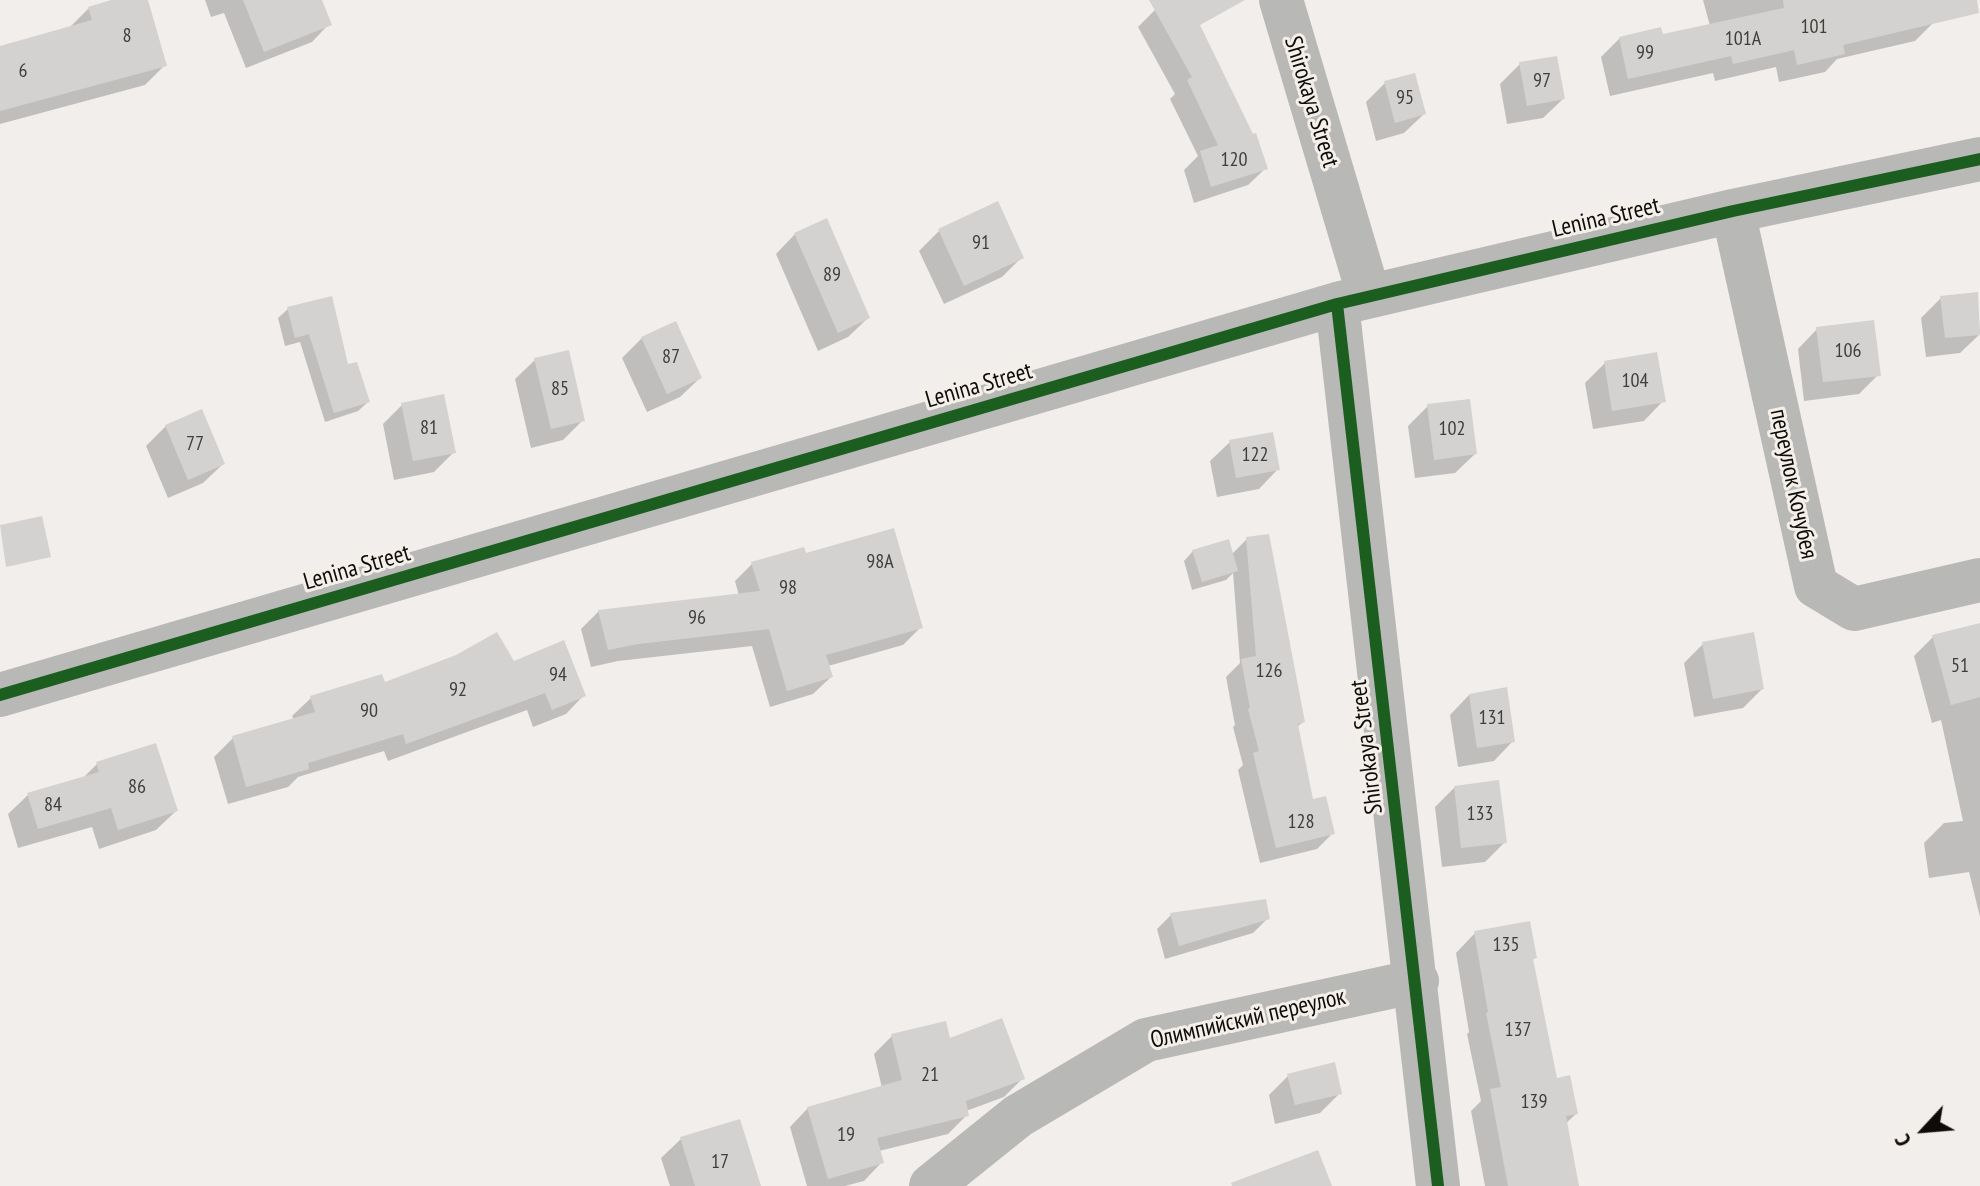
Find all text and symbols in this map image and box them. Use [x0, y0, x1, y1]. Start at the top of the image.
house number: 101 [1801, 15, 1827, 39]
house number: 8 [123, 24, 131, 48]
house number: 101А [1725, 27, 1761, 51]
street label: Shirokaya Street [1277, 33, 1345, 171]
house number: 99 [1636, 41, 1654, 65]
house number: 6 [19, 59, 27, 83]
house number: 97 [1533, 69, 1551, 93]
house number: 95 [1396, 86, 1414, 110]
house number: 120 [1221, 148, 1247, 172]
street label: Lenina Street [1549, 192, 1663, 244]
house number: 91 [972, 231, 990, 255]
house number: 89 [823, 263, 841, 287]
house number: 106 [1835, 339, 1861, 363]
house number: 87 [662, 345, 680, 369]
street label: Lenina Street [922, 357, 1036, 415]
house number: 104 [1622, 369, 1648, 393]
house number: 85 [551, 377, 569, 401]
street label: переулок Кочубея [1763, 406, 1823, 562]
house number: 81 [420, 416, 438, 440]
house number: 102 [1439, 417, 1465, 441]
house number: 77 [186, 432, 204, 456]
house number: 122 [1242, 443, 1268, 467]
street label: Lenina Street [300, 539, 414, 597]
house number: 98А [866, 550, 894, 574]
house number: 98 [779, 576, 797, 600]
house number: 96 [688, 606, 706, 630]
house number: 51 [1951, 654, 1969, 678]
house number: 126 [1256, 659, 1282, 683]
house number: 94 [549, 663, 567, 687]
house number: 92 [449, 678, 467, 702]
street label: Shirokaya Street [1344, 678, 1390, 816]
house number: 90 [360, 699, 378, 723]
house number: 131 [1479, 706, 1505, 730]
house number: 86 [128, 775, 146, 799]
house number: 84 [44, 793, 62, 817]
house number: 133 [1467, 802, 1493, 826]
house number: 128 [1288, 810, 1314, 834]
house number: 135 [1493, 933, 1519, 957]
street label: Олимпийский переулок [1148, 983, 1348, 1055]
house number: 137 [1505, 1018, 1531, 1042]
house number: 21 [921, 1063, 939, 1087]
house number: 139 [1521, 1090, 1547, 1114]
north arrow [1884, 1090, 1964, 1170]
house number: 19 [837, 1123, 855, 1147]
text: С [1888, 1130, 1917, 1151]
house number: 17 [711, 1150, 729, 1174]

